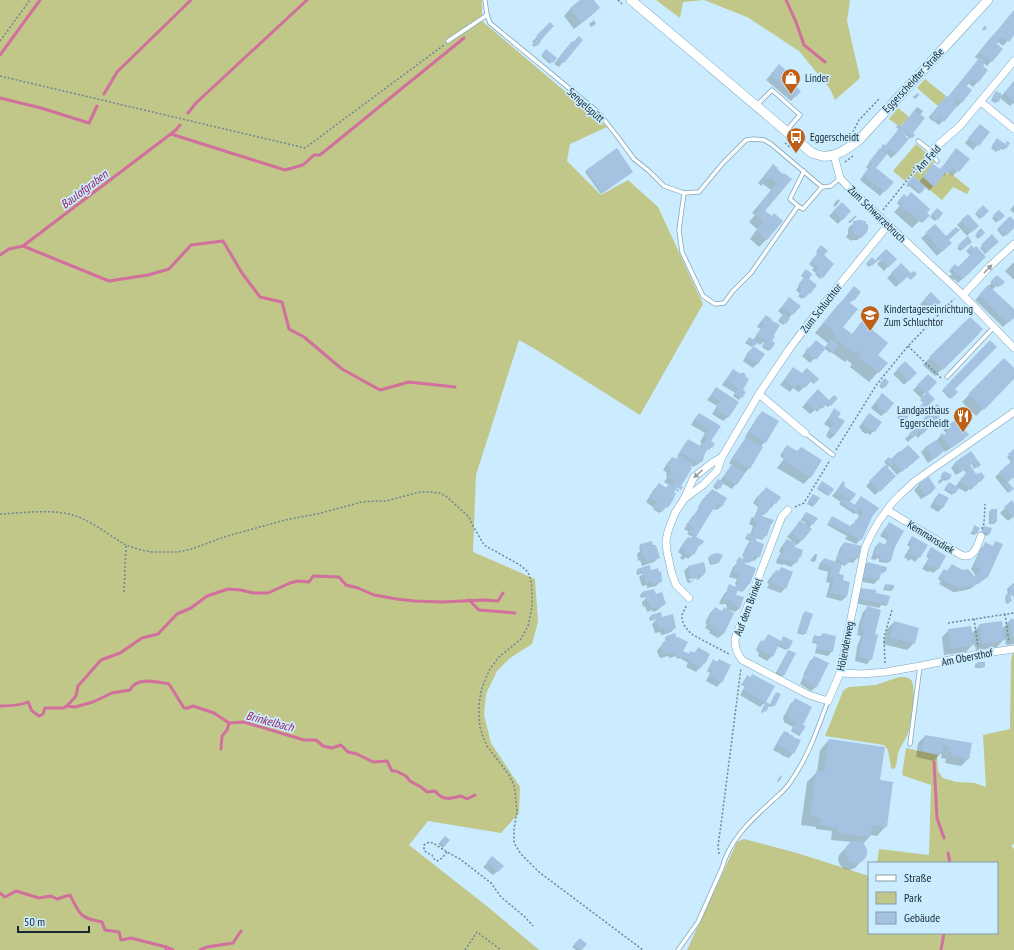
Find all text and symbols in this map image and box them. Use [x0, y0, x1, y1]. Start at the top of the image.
street label: Eggerscheidter Straße [879, 44, 947, 115]
shop icon: Linder [780, 67, 802, 95]
place label: Linder [805, 71, 829, 85]
street label: Sengelspütt [564, 85, 608, 125]
bus stop icon: Eggerscheidt [785, 126, 807, 154]
place label: Eggerscheidt [810, 130, 859, 144]
street label: Am Feld [912, 142, 944, 174]
water label: Baulofgraben [57, 166, 111, 212]
street label: Zum Schwarzebruch [845, 183, 909, 246]
one-way arrow [983, 264, 992, 274]
street label: Zum Schluchtor [797, 280, 845, 336]
place label: Kindertageseinrichtung Zum Schluchtor [884, 302, 973, 329]
school or university icon: Kindertageseinrichtung Zum Schluchtor [859, 304, 881, 332]
place label: Landgasthaus Eggerscheidt [897, 403, 949, 430]
restaurant icon: Landgasthaus Eggerscheidt [952, 405, 974, 433]
one-way arrow [693, 470, 703, 479]
street label: Kemmansdiek [905, 517, 958, 557]
street label: Auf dem Brinkel [731, 576, 766, 638]
street label: Hölenderweg [833, 620, 857, 672]
street label: Am Obersthof [940, 645, 995, 669]
water label: Brinkelbach [245, 707, 296, 735]
legend [868, 862, 998, 934]
text: Straße [904, 870, 931, 885]
text: Park [904, 890, 922, 905]
scale bar [18, 908, 89, 934]
text: Gebäude [904, 910, 940, 925]
text: 50 m [24, 914, 45, 929]

